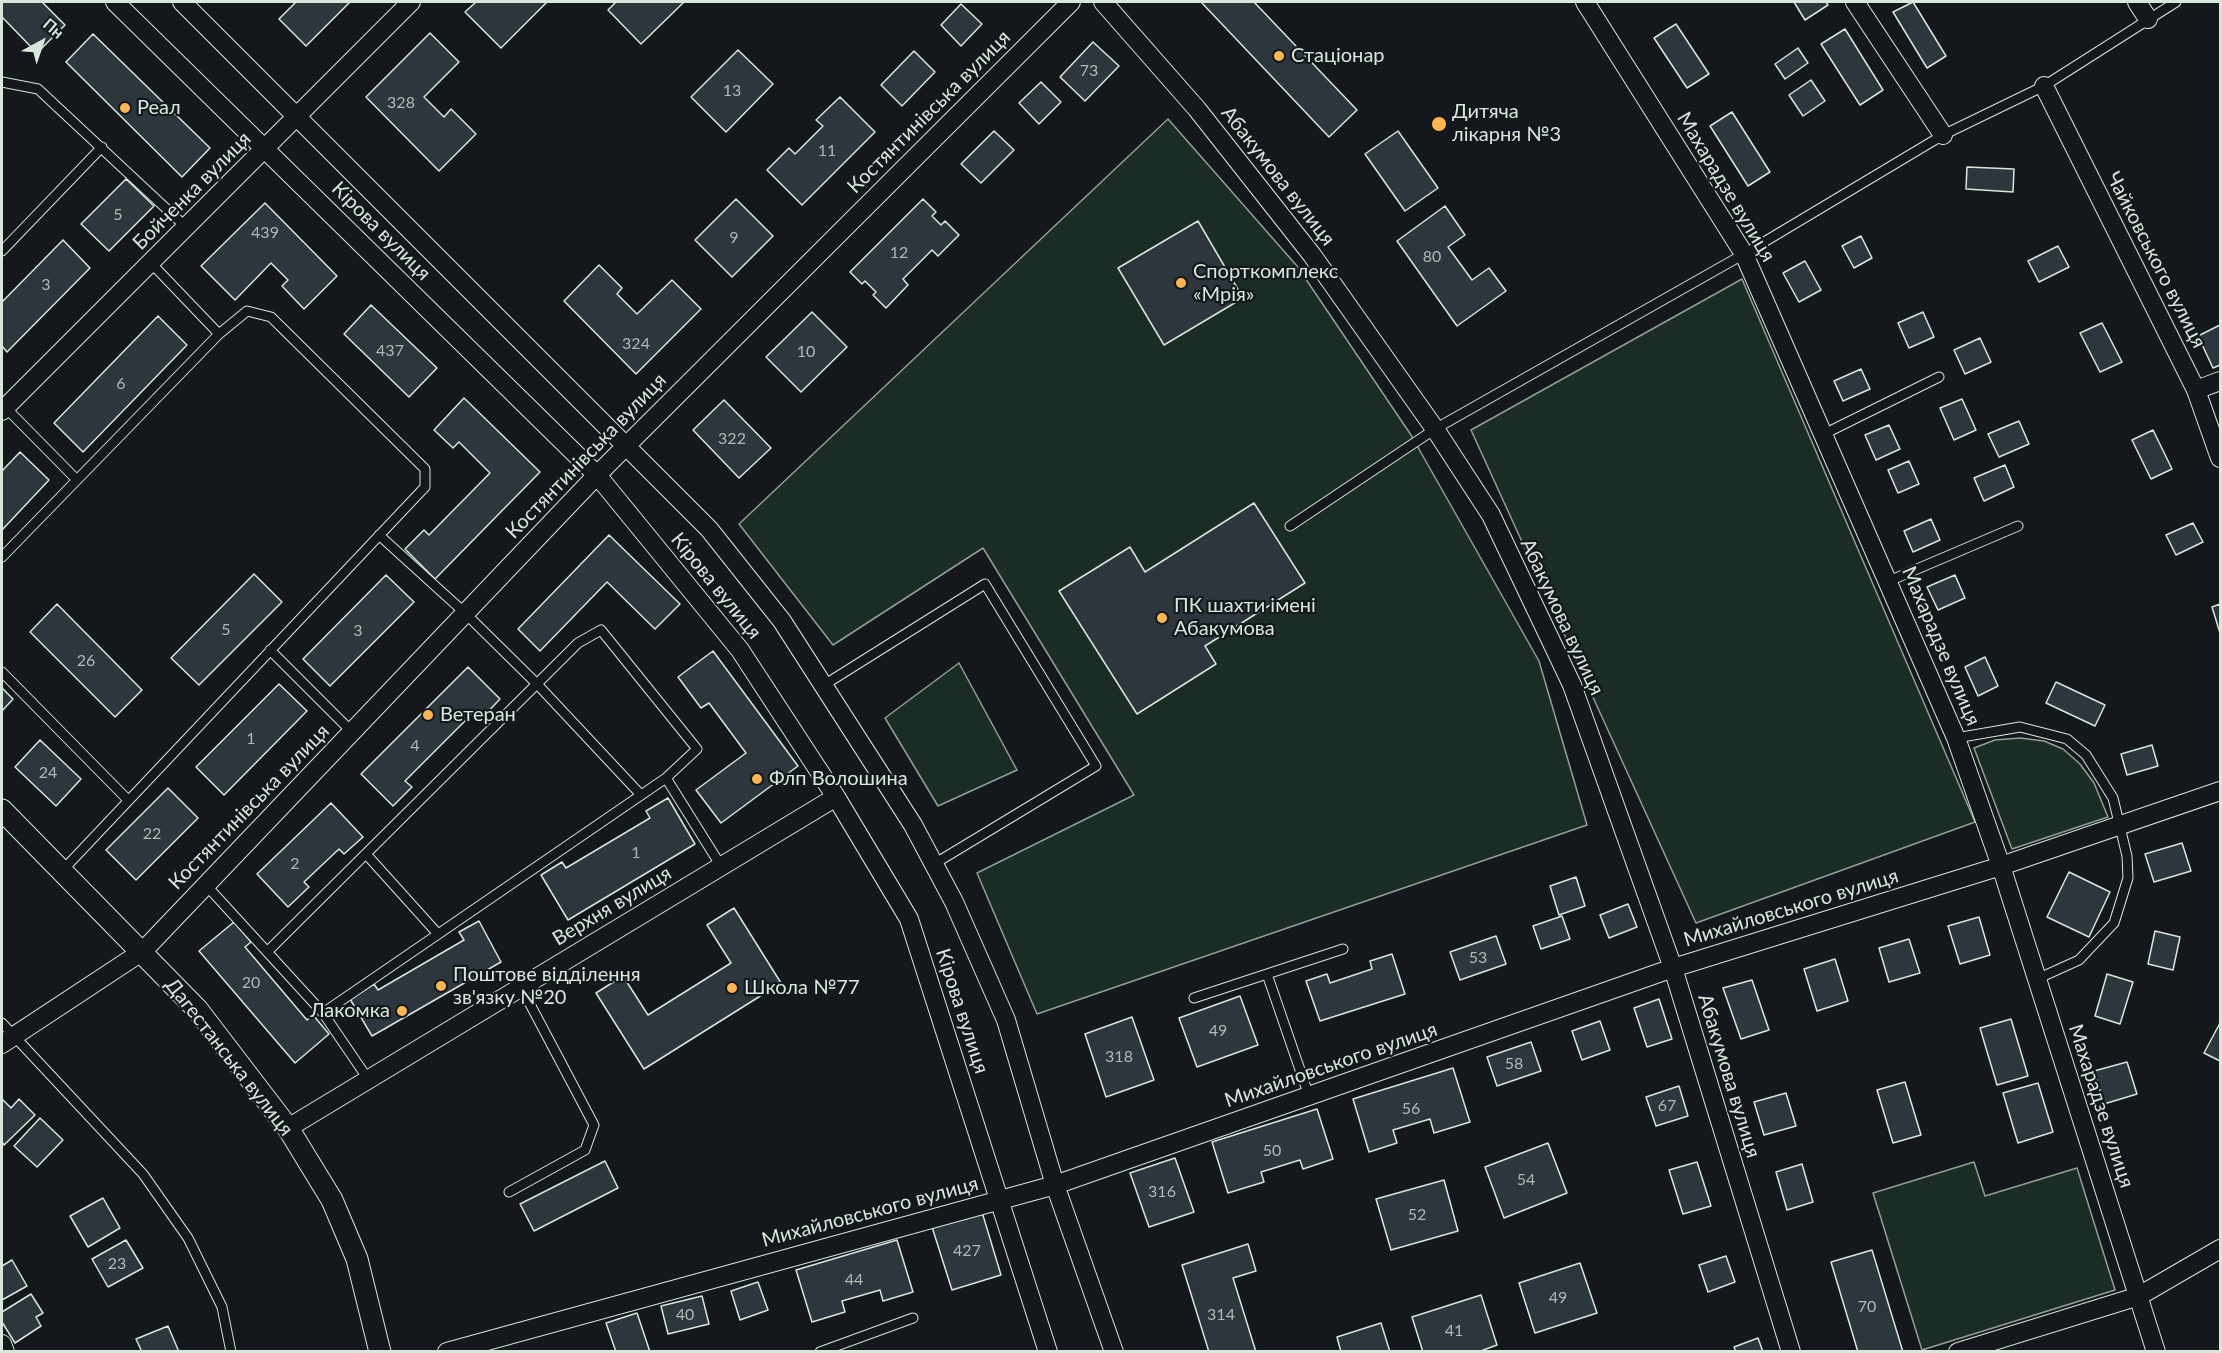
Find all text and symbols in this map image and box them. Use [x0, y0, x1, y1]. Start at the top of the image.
north arrow [12, 12, 72, 72]
text: Пн [40, 14, 68, 42]
street label: Костянтинівська вулиця [842, 25, 1016, 199]
place label: Стаціонар [1291, 44, 1385, 68]
marker: Стаціонар [1272, 49, 1286, 63]
house number: 73 [1080, 61, 1098, 81]
house number: 13 [723, 81, 741, 101]
house number: 328 [387, 93, 415, 113]
place label: Реал [137, 96, 181, 120]
place label: Дитяча лікарня №3 [1452, 100, 1561, 147]
marker: Реал [118, 101, 132, 115]
street label: Абакумова вулиця [1216, 102, 1340, 250]
street label: Махарадзе вулиця [1672, 108, 1780, 266]
marker: Дитяча лікарня №3 [1430, 115, 1448, 133]
street label: Бойченка вулиця [128, 127, 256, 255]
house number: 11 [818, 141, 836, 161]
street label: Чайковського вулиця [2101, 168, 2211, 352]
street label: Кірова вулиця [327, 177, 435, 285]
house number: 5 [113, 205, 123, 225]
house number: 439 [251, 223, 279, 243]
house number: 9 [729, 228, 739, 248]
house number: 12 [890, 243, 908, 263]
house number: 80 [1423, 247, 1441, 267]
place label: Спорткомплекс «Мрія» [1193, 260, 1338, 307]
house number: 3 [41, 275, 51, 295]
marker: Спорткомплекс «Мрія» [1174, 276, 1188, 290]
house number: 324 [622, 334, 650, 354]
house number: 437 [376, 341, 404, 361]
house number: 10 [797, 342, 815, 362]
street label: Костянтинівська вулиця [501, 368, 671, 544]
house number: 6 [116, 374, 126, 394]
house number: 322 [718, 429, 746, 449]
street label: Кірова вулиця [666, 528, 766, 644]
street label: Абакумова вулиця [1515, 535, 1609, 699]
street label: Махарадзе вулиця [1897, 563, 1985, 729]
place label: ПК шахти імені Абакумова [1174, 594, 1316, 641]
marker: ПК шахти імені Абакумова [1155, 611, 1169, 625]
house number: 5 [221, 620, 231, 640]
house number: 3 [353, 621, 363, 641]
house number: 26 [77, 651, 95, 671]
place label: Ветеран [440, 703, 516, 727]
marker: Ветеран [421, 708, 435, 722]
street label: Костянтинівська вулиця [164, 719, 334, 895]
house number: 1 [246, 729, 256, 749]
house number: 4 [410, 736, 420, 756]
house number: 24 [39, 763, 57, 783]
place label: Флп Волошина [769, 767, 908, 791]
marker: Флп Волошина [750, 772, 764, 786]
house number: 22 [143, 824, 161, 844]
house number: 1 [631, 843, 641, 863]
house number: 2 [290, 854, 300, 874]
street label: Верхня вулиця [548, 861, 676, 951]
street label: Михайловського вулиця [1681, 864, 1901, 952]
street label: Кірова вулиця [931, 946, 993, 1076]
house number: 53 [1469, 948, 1487, 968]
place label: Поштове відділення зв'язку №20 [453, 963, 641, 1010]
street label: Дагестанська вулиця [160, 973, 298, 1141]
house number: 20 [242, 973, 260, 993]
place label: Школа №77 [744, 976, 859, 1000]
marker: Поштове відділення зв'язку №20 [434, 979, 448, 993]
marker: Школа №77 [725, 981, 739, 995]
street label: Абакумова вулиця [1693, 991, 1765, 1161]
place label: Лакомка [310, 999, 390, 1023]
marker: Лакомка [395, 1004, 409, 1018]
street label: Михайловського вулиця [1222, 1017, 1440, 1113]
house number: 49 [1209, 1021, 1227, 1041]
street label: Махарадзе вулиця [2063, 1021, 2139, 1191]
house number: 318 [1105, 1047, 1133, 1067]
house number: 58 [1505, 1054, 1523, 1074]
house number: 67 [1658, 1096, 1676, 1116]
house number: 56 [1402, 1099, 1420, 1119]
house number: 50 [1263, 1141, 1281, 1161]
house number: 54 [1517, 1170, 1535, 1190]
street label: Михайловського вулиця [759, 1172, 981, 1252]
house number: 316 [1148, 1182, 1176, 1202]
house number: 52 [1408, 1205, 1426, 1225]
house number: 427 [953, 1241, 981, 1261]
house number: 23 [108, 1254, 126, 1274]
house number: 44 [845, 1270, 863, 1290]
house number: 49 [1549, 1288, 1567, 1308]
house number: 70 [1858, 1297, 1876, 1317]
house number: 40 [676, 1305, 694, 1325]
house number: 314 [1207, 1305, 1235, 1325]
house number: 41 [1445, 1321, 1463, 1341]

